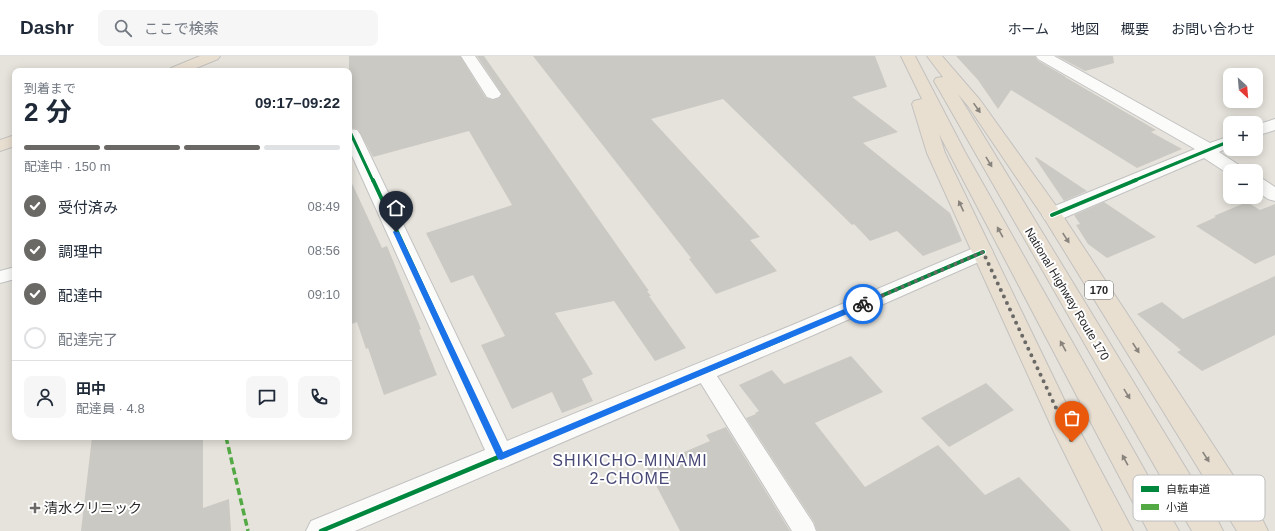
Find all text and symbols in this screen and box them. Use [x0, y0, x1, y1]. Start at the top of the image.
search box [98, 10, 378, 46]
text: Dashr [20, 17, 74, 38]
icon: search [112, 17, 134, 39]
text: ここで検索 [144, 20, 219, 37]
text: ホーム [1007, 21, 1049, 37]
text: 地図 [1071, 21, 1099, 37]
text: 概要 [1121, 21, 1149, 37]
text: お問い合わせ [1171, 21, 1255, 37]
north arrow [1223, 68, 1263, 108]
map controls [1223, 68, 1263, 204]
text: 到着まで [24, 81, 76, 96]
text: 09:17–09:22 [255, 94, 340, 111]
text: 2 分 [24, 97, 72, 127]
one-way arrow [973, 102, 981, 113]
button: + [1223, 116, 1263, 156]
one-way arrow [985, 157, 993, 167]
text: 配達中 · 150 m [24, 159, 111, 174]
button: − [1223, 164, 1263, 204]
pin [379, 191, 413, 232]
icon: check [24, 195, 46, 217]
icon: home [385, 197, 407, 219]
text: 受付済み [58, 199, 118, 216]
text: 08:49 [307, 199, 340, 214]
one-way arrow [958, 200, 964, 212]
street label: National Highway Route 170 [1022, 225, 1112, 363]
one-way arrow [997, 226, 1003, 238]
one-way arrow [1062, 233, 1070, 243]
icon: check [24, 239, 46, 261]
text: 調理中 [58, 243, 103, 260]
text: 08:56 [307, 243, 340, 258]
road number: 170 [1085, 281, 1113, 299]
icon: check [24, 283, 46, 305]
courier [843, 284, 883, 324]
text: 配達中 [58, 287, 103, 304]
text: 09:10 [307, 287, 340, 302]
icon: bike [852, 293, 874, 315]
text: 配達完了 [58, 331, 118, 348]
one-way arrow [1059, 340, 1066, 352]
one-way arrow [1132, 343, 1140, 353]
button: person [24, 376, 66, 418]
button: chat [246, 376, 288, 418]
button: phone [298, 376, 340, 418]
text: 田中 [76, 380, 106, 397]
one-way arrow [1124, 388, 1131, 400]
text: 配達員 · 4.8 [76, 401, 145, 416]
pin [1055, 401, 1089, 442]
icon: bag [1061, 407, 1083, 429]
district label: SHIKICHO-MINAMI 2-CHOME [552, 452, 708, 487]
one-way arrow [1202, 452, 1210, 462]
one-way arrow [1122, 454, 1129, 466]
legend [1133, 475, 1265, 521]
text: 自転車道 [1166, 483, 1210, 495]
place label: 清水クリニック [44, 500, 142, 516]
text: 小道 [1166, 501, 1188, 513]
marker: 清水クリニック [29, 502, 41, 514]

